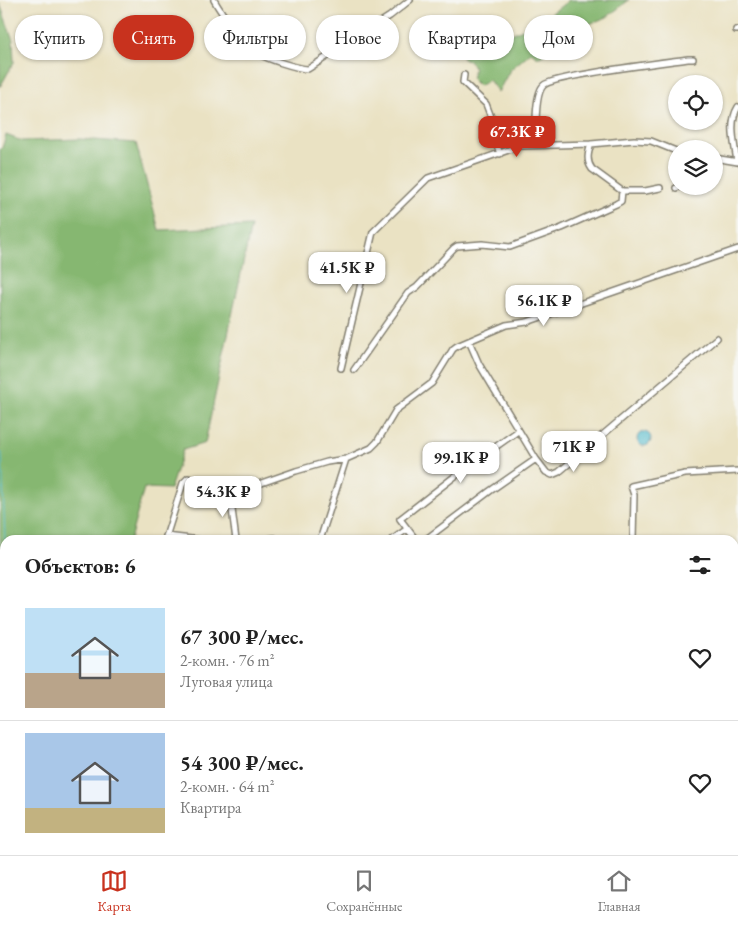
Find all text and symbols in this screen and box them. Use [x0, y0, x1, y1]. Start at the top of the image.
chip: Купить [15, 15, 103, 60]
chip: Снять [113, 15, 194, 60]
chip: Фильтры [204, 15, 306, 60]
chip: Новое [316, 15, 399, 60]
chip: Квартира [409, 15, 514, 60]
chip: Дом [524, 15, 593, 60]
map controls [668, 75, 723, 195]
button: locate [668, 75, 723, 130]
pin: 67.3K ₽ [471, 116, 563, 158]
text: 67.3K ₽ [489, 121, 545, 142]
button: layers [668, 140, 723, 195]
pin: 41.5K ₽ [301, 252, 393, 294]
text: 41.5K ₽ [319, 257, 375, 278]
pin: 56.1K ₽ [498, 284, 590, 327]
text: 56.1K ₽ [516, 290, 572, 311]
pin: 71K ₽ [539, 430, 609, 473]
text: 71K ₽ [553, 436, 595, 457]
pin: 99.1K ₽ [415, 442, 507, 484]
text: 99.1K ₽ [433, 447, 489, 468]
pin: 54.3K ₽ [177, 476, 269, 518]
text: 54.3K ₽ [195, 481, 251, 502]
icon: filters [686, 551, 714, 579]
text: Объектов: 6 [25, 552, 136, 579]
text: 67 300 ₽/мес. [180, 623, 304, 650]
icon: home [65, 628, 125, 688]
icon: heart [686, 644, 714, 672]
text: 2-комн. · 76 m² [180, 650, 275, 671]
text: Луговая улица [180, 671, 273, 692]
text: 54 300 ₽/мес. [180, 749, 304, 776]
icon: home [65, 753, 125, 813]
icon: heart [686, 769, 714, 797]
text: 2-комн. · 64 m² [180, 776, 275, 797]
text: Квартира [180, 797, 241, 818]
tab: Карта [98, 867, 131, 915]
tab: Сохранённые [326, 867, 403, 915]
tab: Главная [598, 867, 640, 915]

